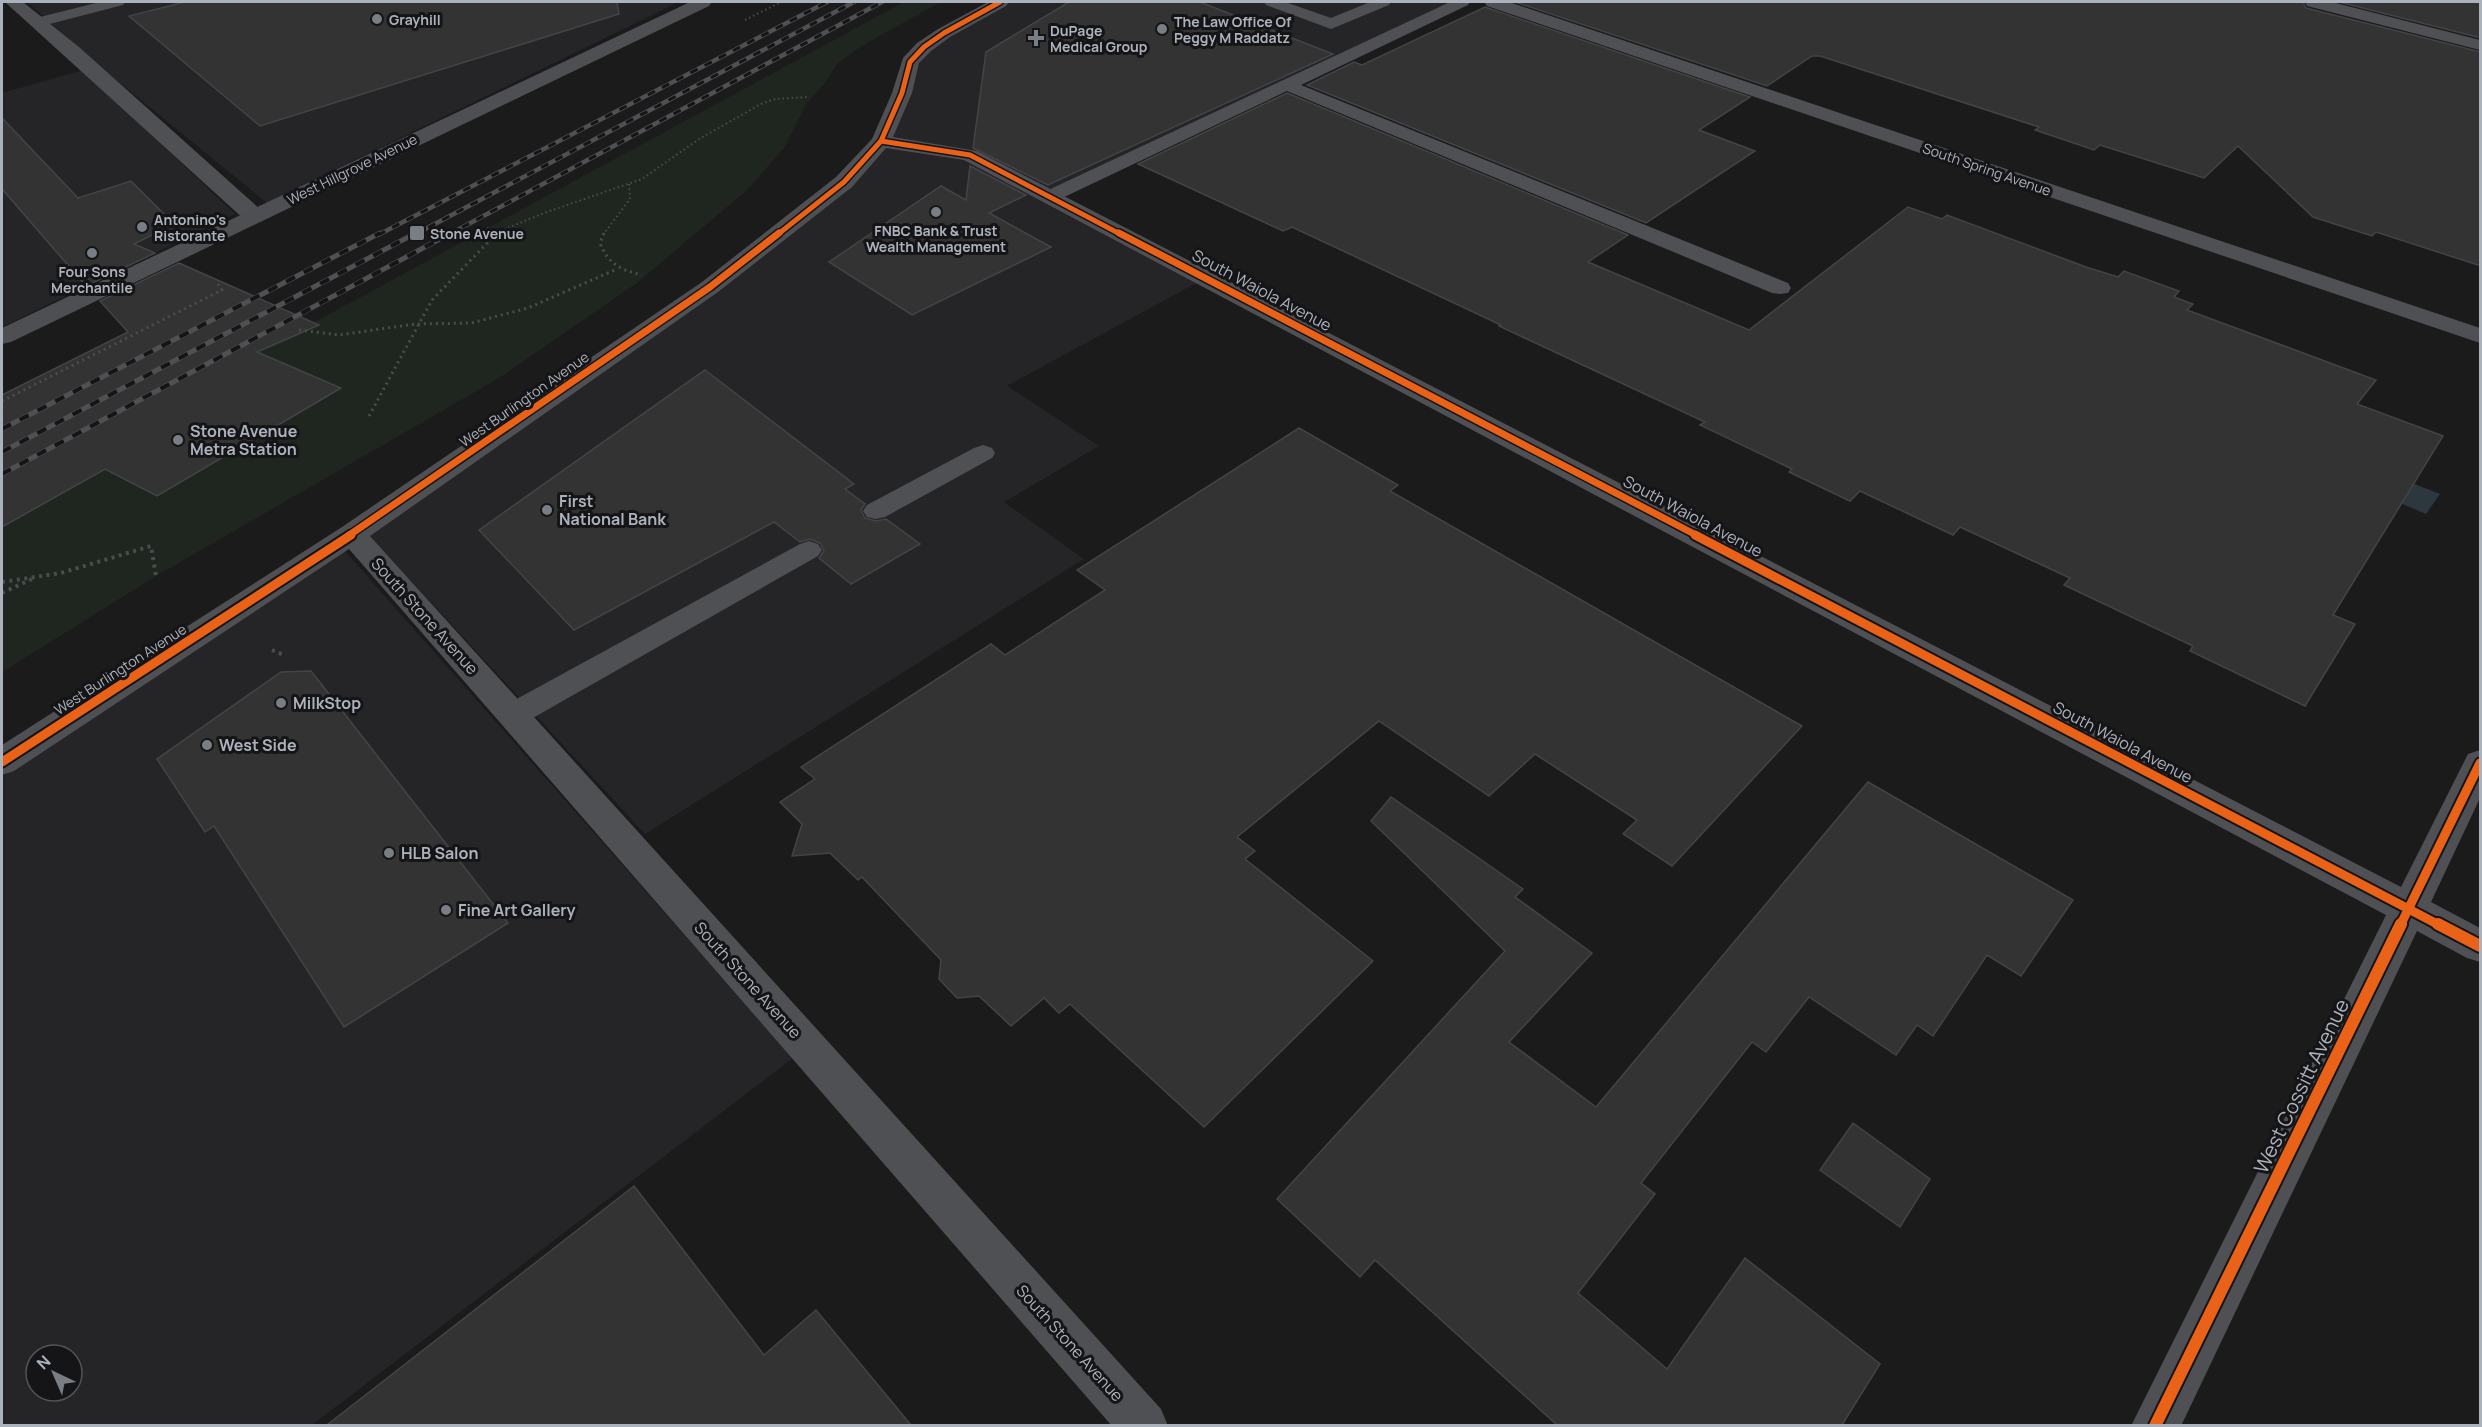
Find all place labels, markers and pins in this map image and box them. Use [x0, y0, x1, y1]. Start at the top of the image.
place label: Grayhill [389, 10, 441, 29]
marker: Grayhill [370, 12, 384, 26]
place label: The Law Office Of Peggy M Raddatz [1174, 12, 1292, 47]
place label: DuPage Medical Group [1050, 21, 1148, 56]
marker: The Law Office Of Peggy M Raddatz [1155, 22, 1169, 36]
marker: DuPage Medical Group [1027, 29, 1045, 47]
marker: FNBC Bank & Trust Wealth Management [929, 205, 943, 219]
place label: Antonino's Ristorante [154, 210, 227, 245]
marker: Antonino's Ristorante [135, 220, 149, 234]
place label: FNBC Bank & Trust Wealth Management [866, 221, 1006, 256]
marker: Stone Avenue [408, 224, 426, 242]
place label: Stone Avenue [430, 224, 524, 243]
marker: Four Sons Merchantile [85, 246, 99, 260]
place label: Four Sons Merchantile [51, 262, 133, 297]
place label: Stone Avenue Metra Station [190, 420, 298, 460]
marker: Stone Avenue Metra Station [171, 433, 185, 447]
place label: First National Bank [559, 490, 666, 530]
marker: First National Bank [540, 503, 554, 517]
place label: MilkStop [293, 692, 361, 714]
marker: MilkStop [274, 696, 288, 710]
place label: West Side [219, 734, 297, 756]
marker: West Side [200, 738, 214, 752]
place label: HLB Salon [401, 842, 479, 864]
marker: HLB Salon [382, 846, 396, 860]
place label: Fine Art Gallery [458, 899, 575, 921]
marker: Fine Art Gallery [439, 903, 453, 917]

